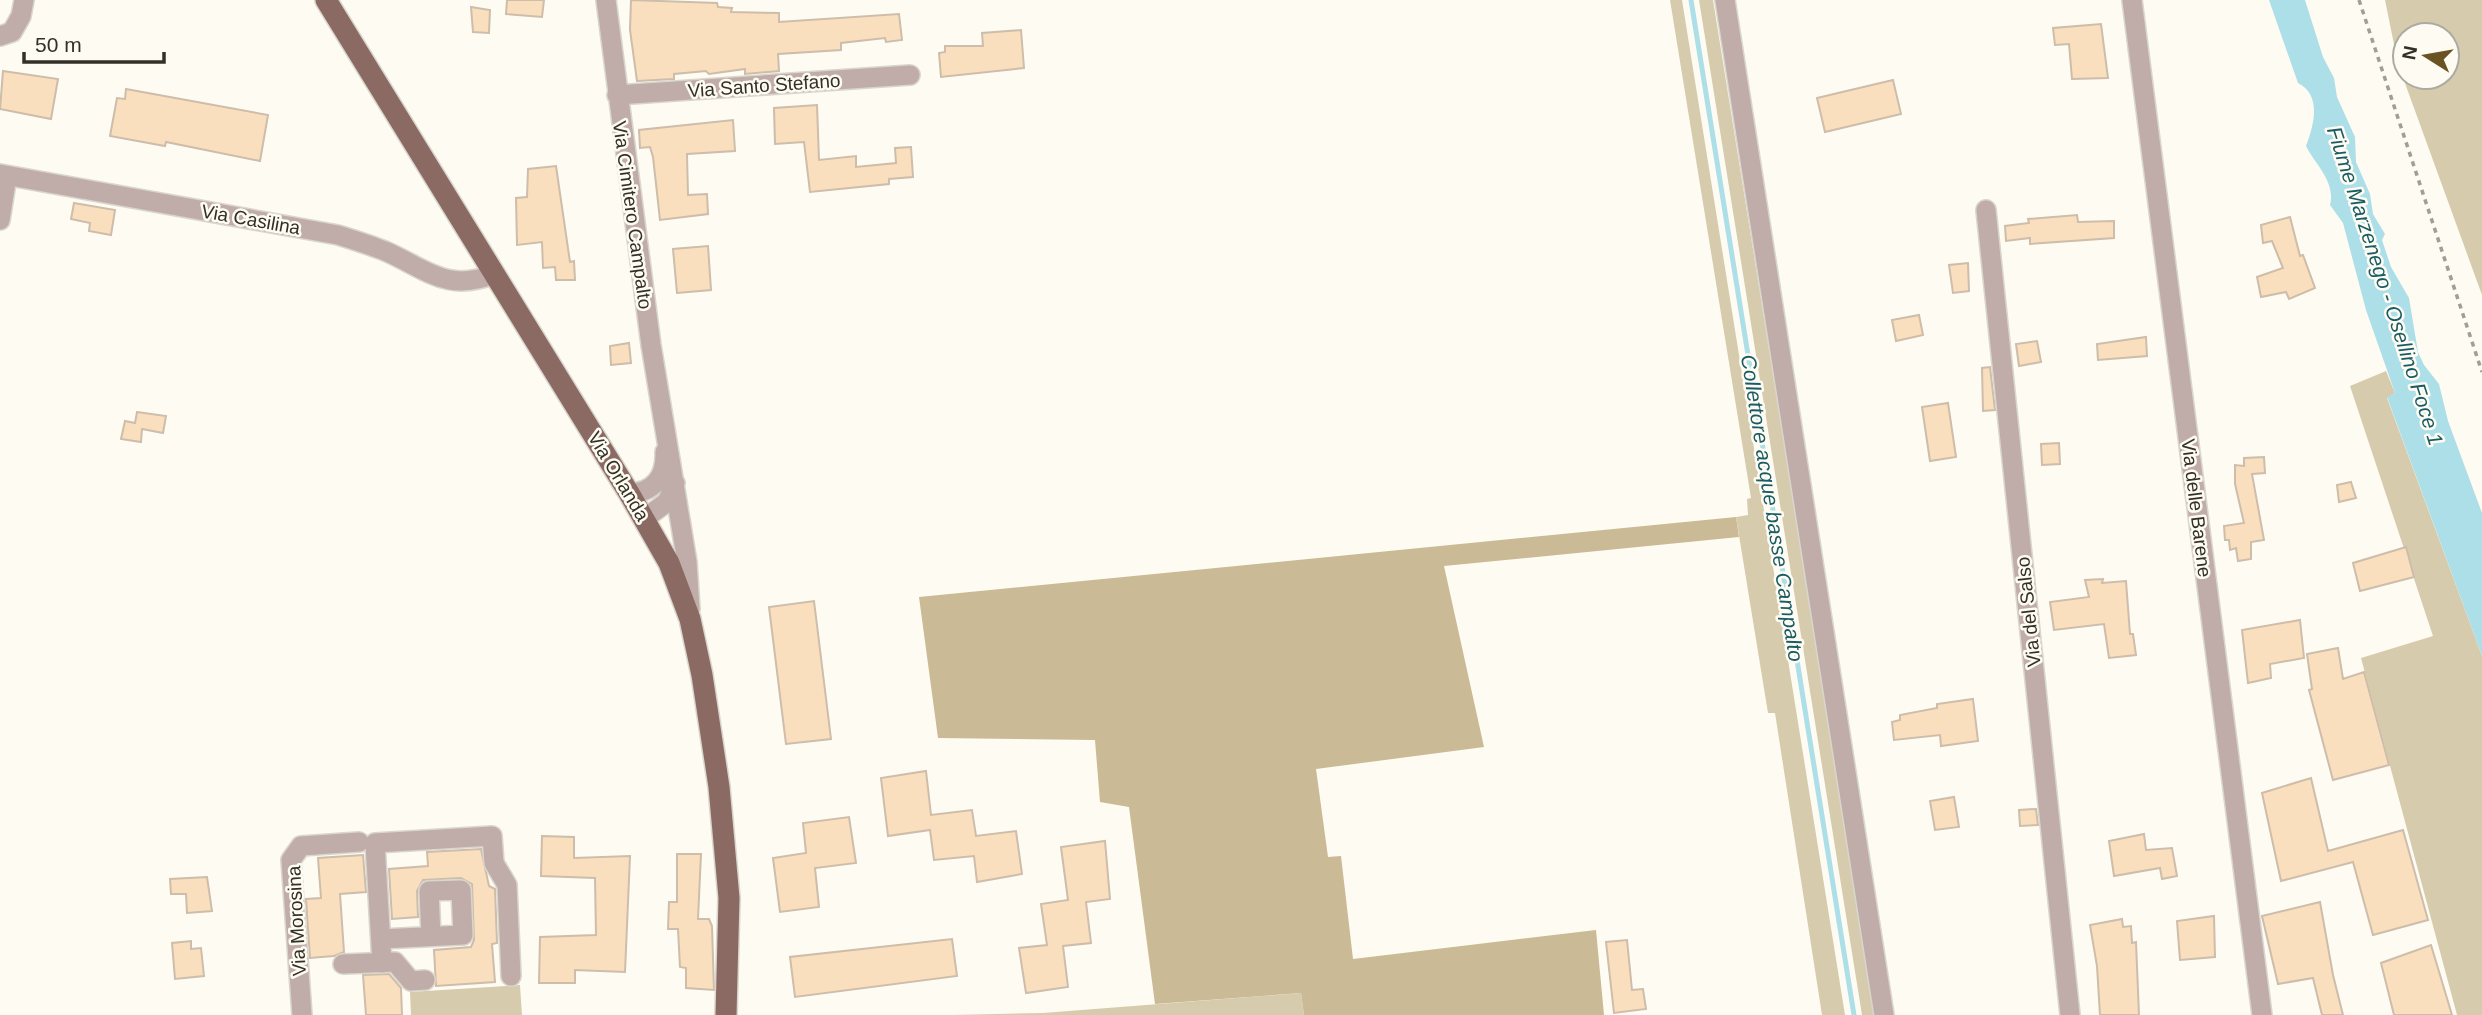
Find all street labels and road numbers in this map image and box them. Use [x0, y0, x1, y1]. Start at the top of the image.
street label: Via Santo Stefano [687, 70, 841, 101]
street label: Via Cimitero Campalto [609, 120, 656, 310]
street label: Via Casilina [200, 200, 302, 239]
street label: Via Orlanda [584, 428, 654, 525]
street label: Via delle Barene [2178, 438, 2215, 578]
street label: Via del Salso [2012, 556, 2045, 668]
street label: Via Morosina [283, 865, 310, 977]

